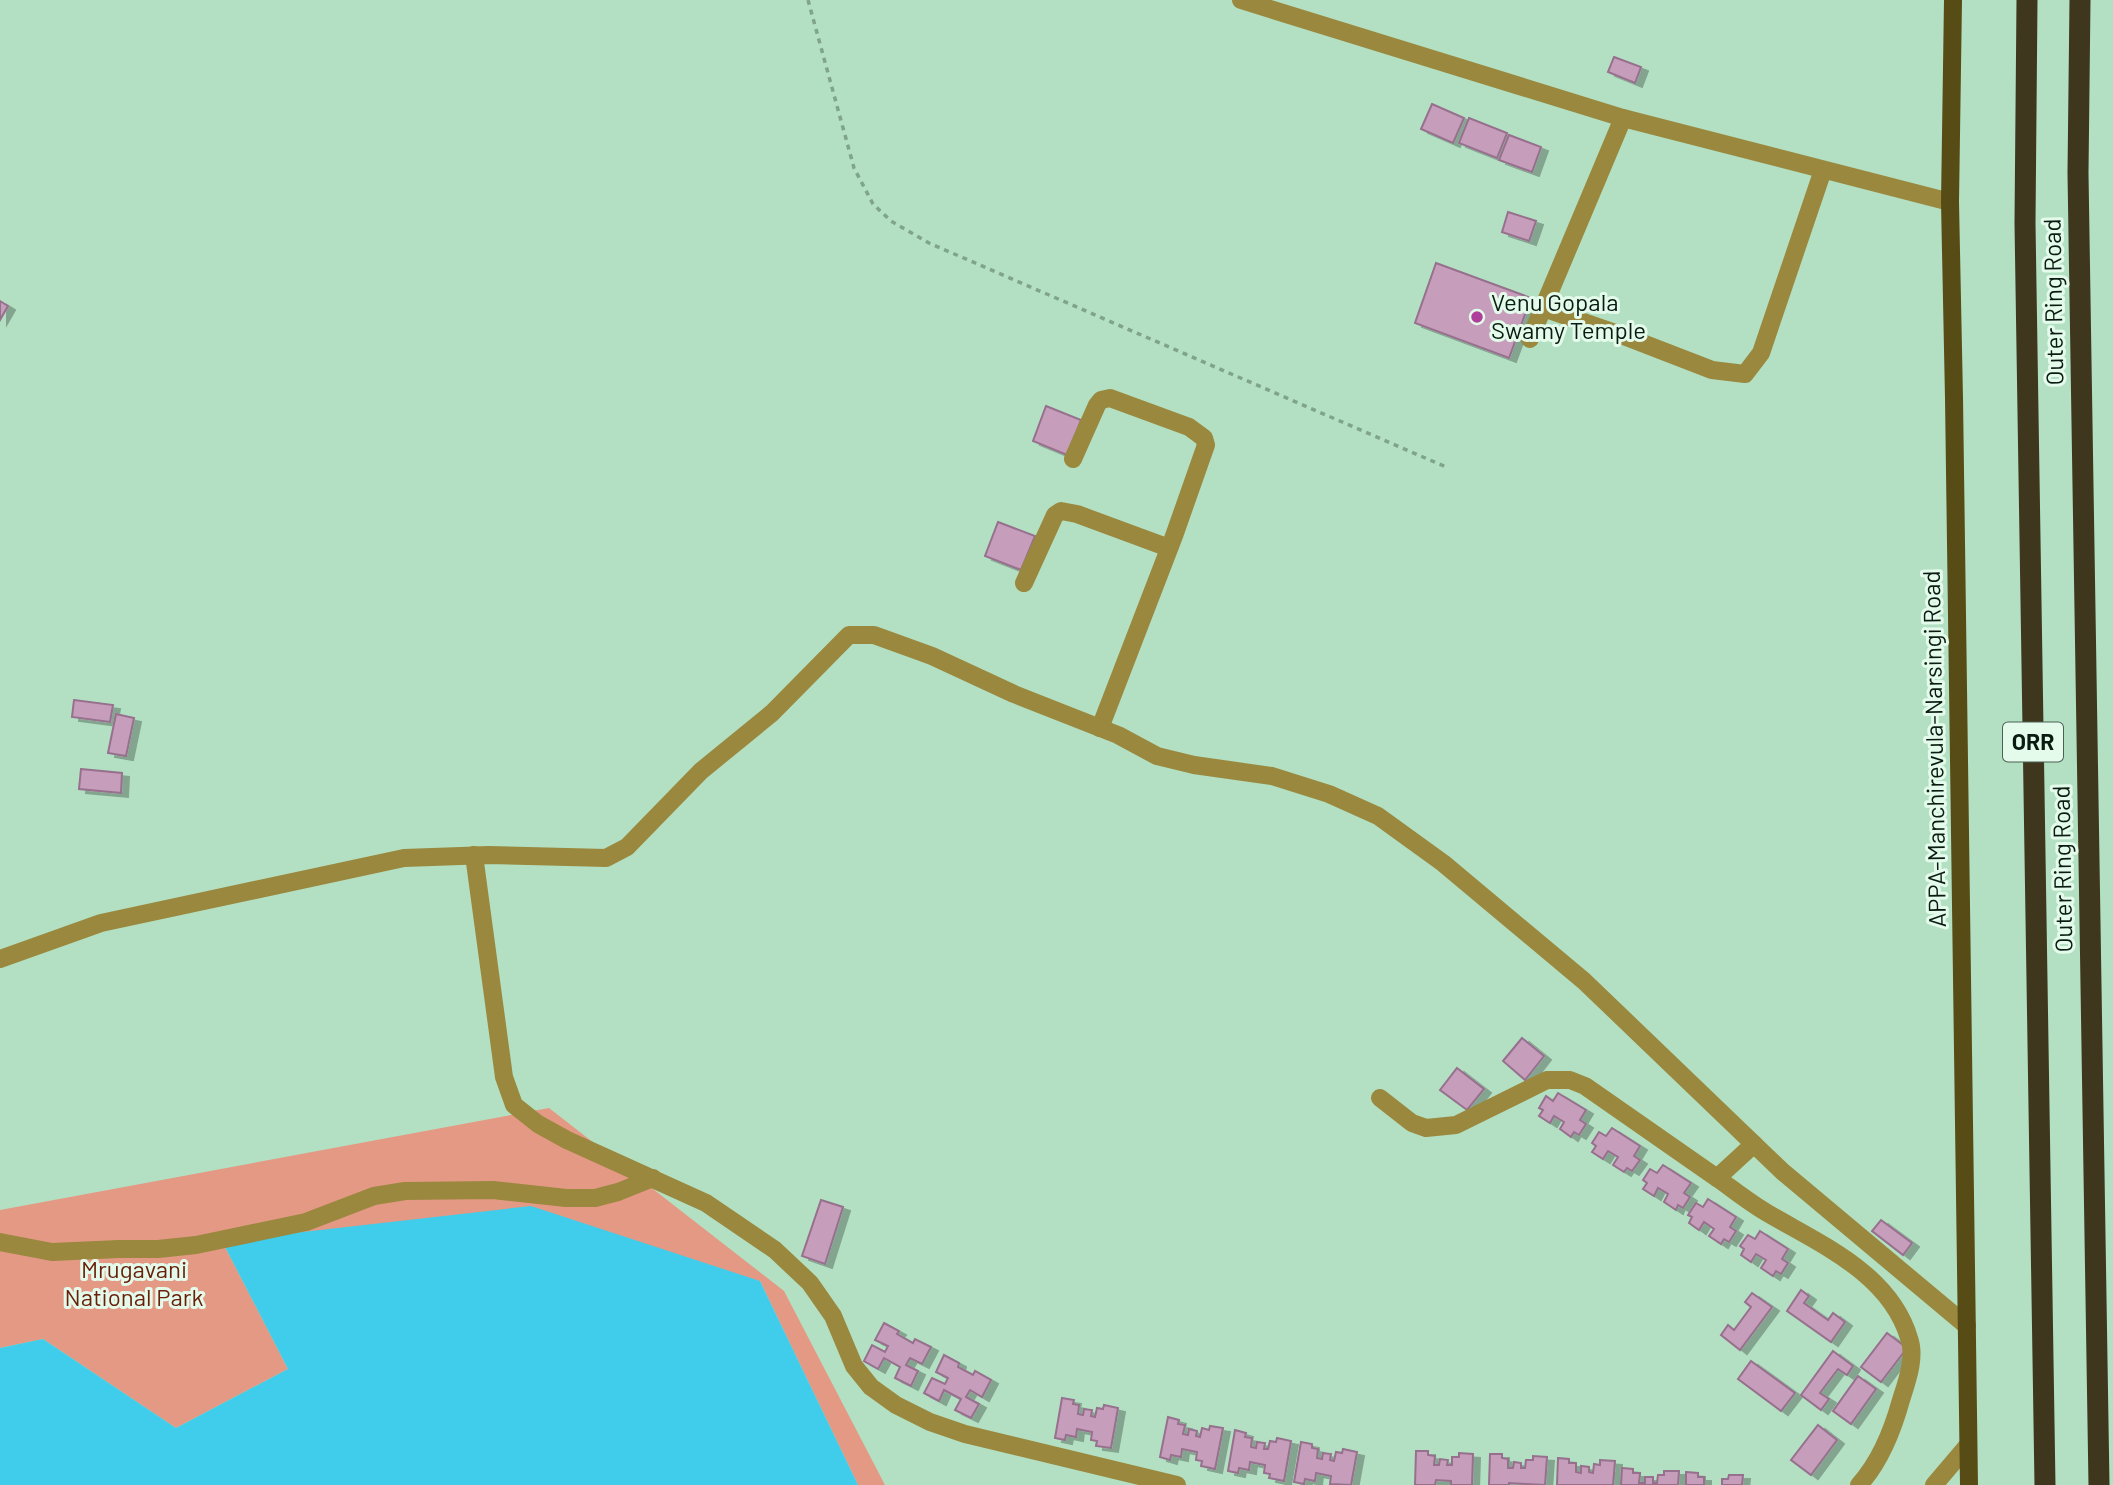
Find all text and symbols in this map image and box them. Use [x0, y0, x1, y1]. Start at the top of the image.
street label: Outer Ring Road [2037, 218, 2068, 386]
place label: Venu Gopala Swamy Temple [1491, 287, 1646, 344]
marker: Venu Gopala Swamy Temple [1469, 309, 1485, 325]
street label: APPA-Manchirevula-Narsingi Road [1916, 570, 1951, 928]
road number: ORR [2003, 722, 2063, 762]
street label: Outer Ring Road [2046, 785, 2077, 953]
park label: Mrugavani National Park [64, 1254, 204, 1311]

